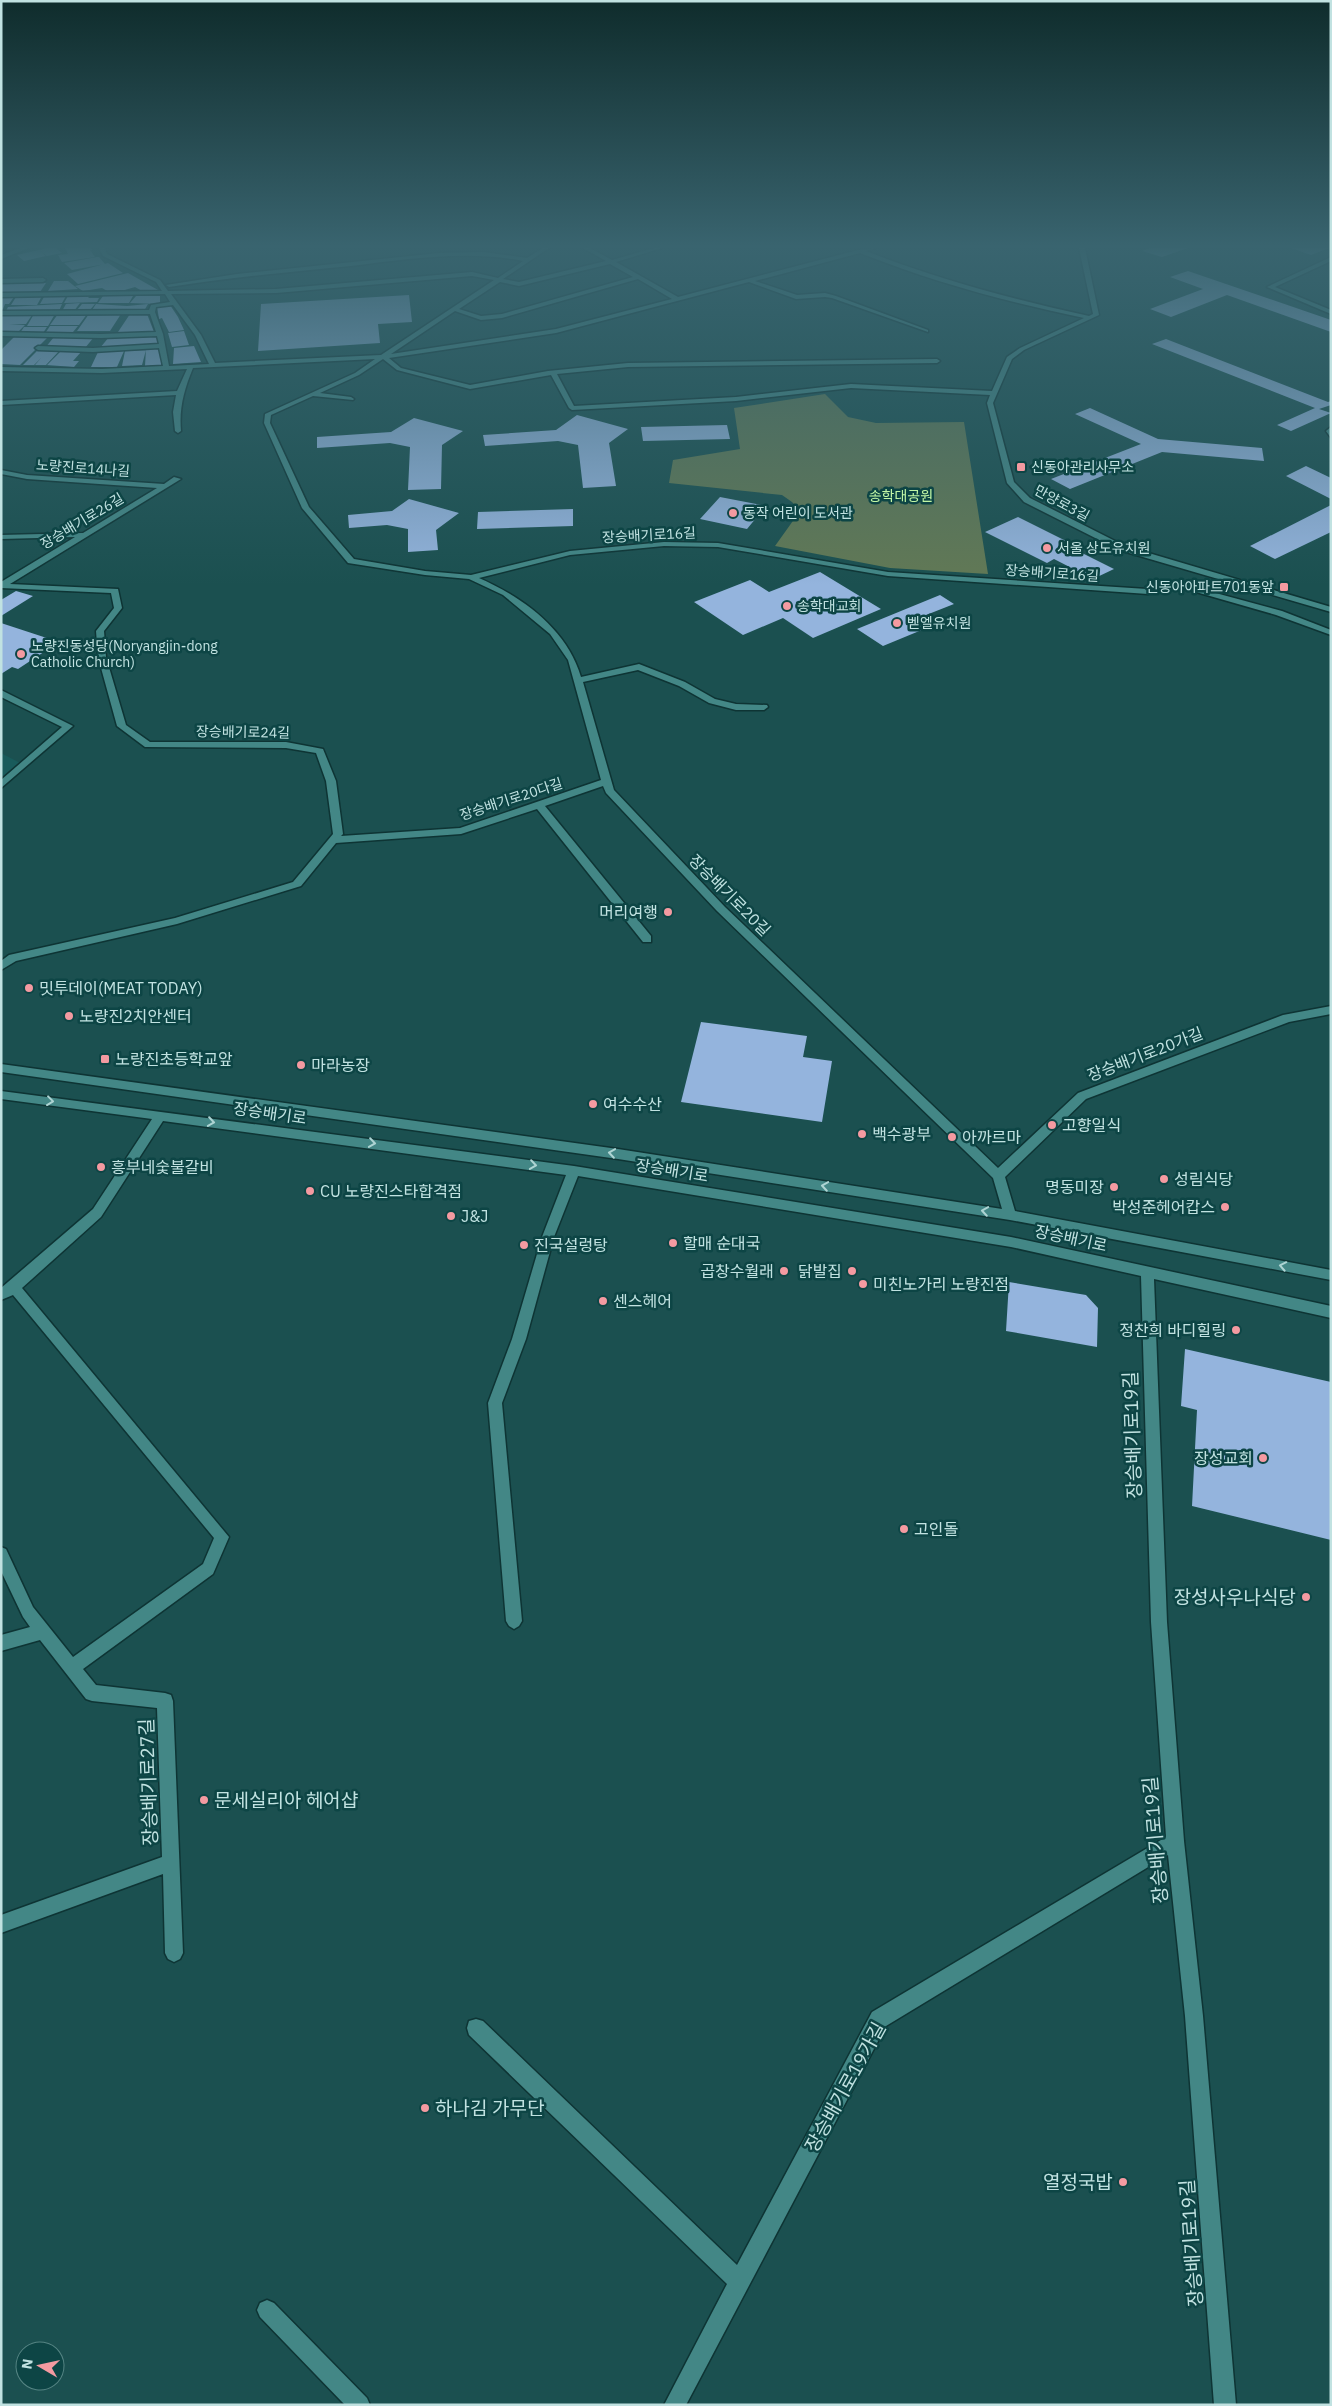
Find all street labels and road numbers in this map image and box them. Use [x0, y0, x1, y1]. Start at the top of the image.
street label: 노량진로14나길 [35, 456, 131, 480]
street label: 만양로3길 [1031, 481, 1093, 525]
street label: 장승배기로26길 [37, 489, 127, 553]
street label: 장승배기로16길 [602, 524, 696, 546]
street label: 장승배기로16길 [1004, 561, 1100, 585]
street label: 장승배기로24길 [196, 722, 290, 742]
street label: 장승배기로20다길 [457, 774, 565, 824]
street label: 장승배기로20길 [685, 850, 775, 940]
street label: 장승배기로20가길 [1084, 1023, 1206, 1085]
street label: 장승배기로 [232, 1098, 308, 1128]
street label: 장승배기로 [634, 1154, 710, 1186]
street label: 장승배기로 [1033, 1221, 1109, 1255]
street label: 장승배기로19길 [1118, 1371, 1146, 1499]
street label: 장승배기로27길 [134, 1718, 162, 1846]
street label: 장승배기로19길 [1137, 1775, 1173, 1905]
street label: 장승배기로19가길 [799, 2018, 891, 2156]
street label: 장승배기로19길 [1175, 2178, 1207, 2308]

